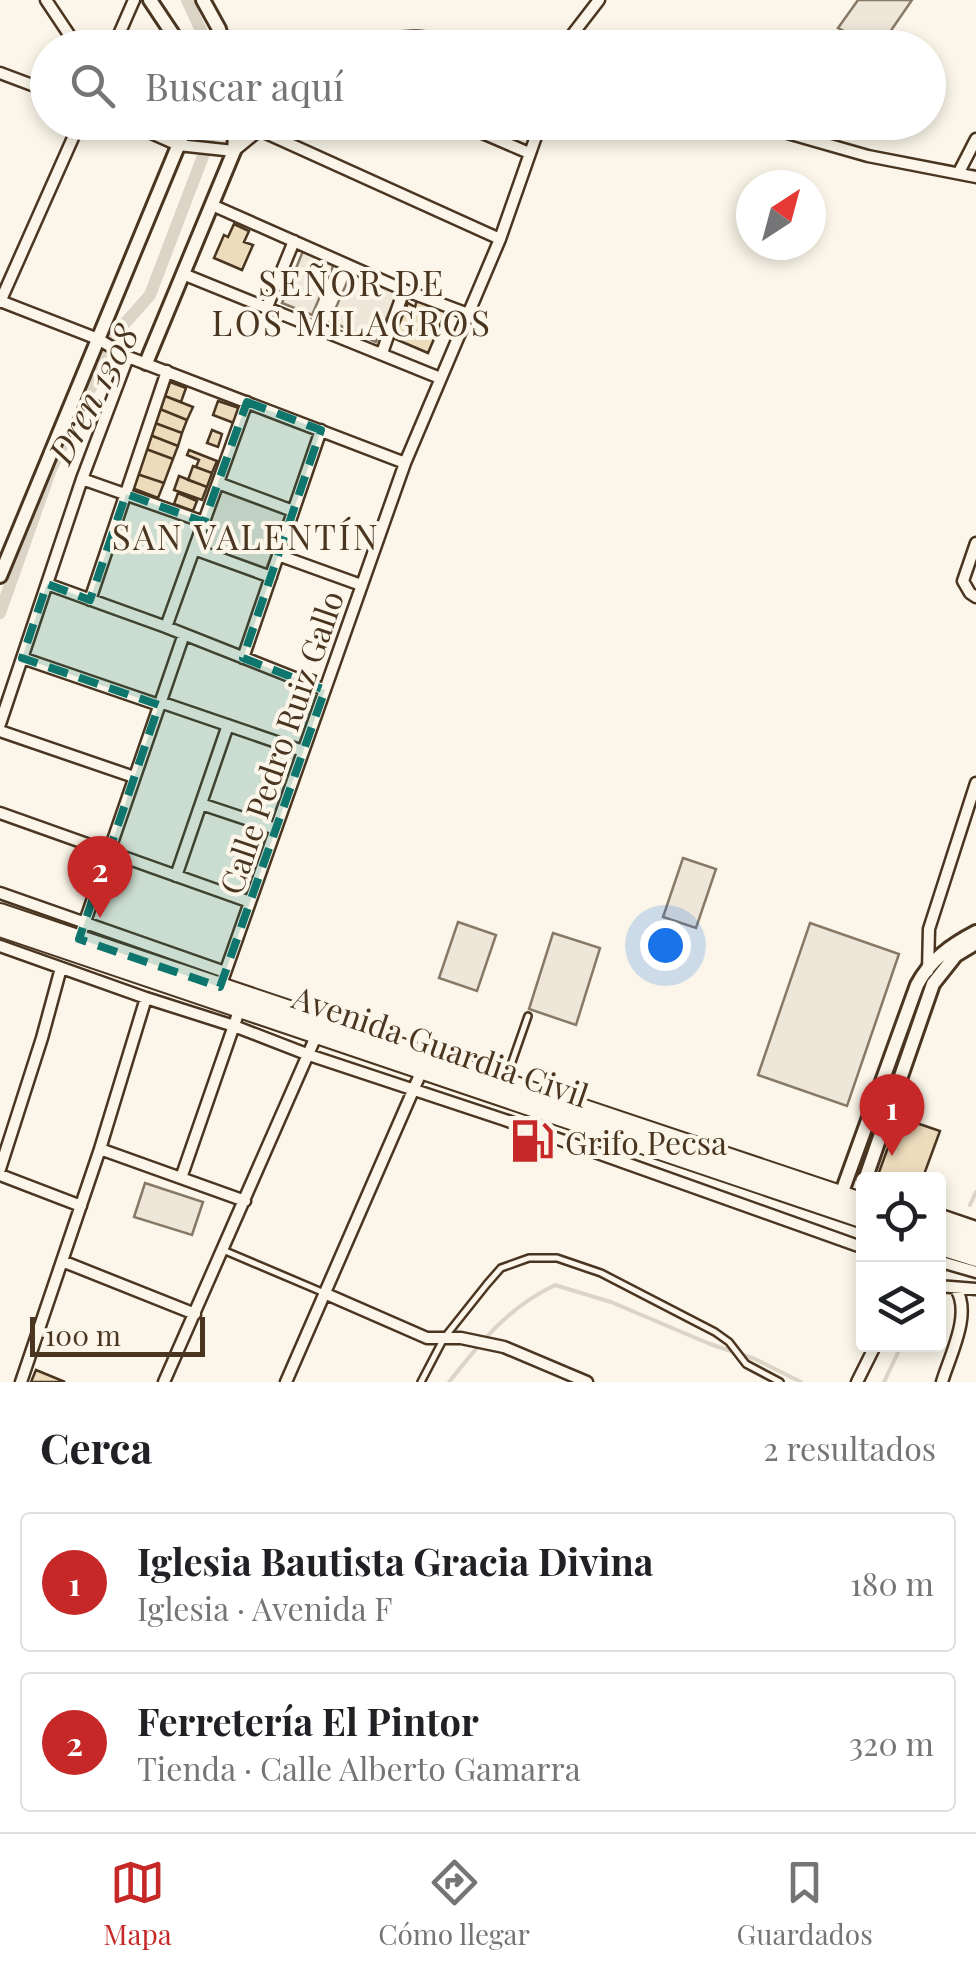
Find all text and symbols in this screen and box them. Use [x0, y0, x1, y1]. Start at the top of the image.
search box [30, 30, 946, 140]
icon: search [65, 58, 120, 113]
text: Buscar aquí [145, 60, 344, 111]
north arrow [736, 170, 826, 260]
district label: SEÑOR DE LOS MILAGROS [212, 258, 492, 345]
water label: Dren 1308 [35, 315, 148, 472]
district label: SAN VALENTÍN [112, 512, 380, 559]
street label: Calle Pedro Ruiz Gallo [208, 585, 352, 899]
pin: 2 [68, 836, 132, 918]
your location [640, 920, 691, 971]
street label: Avenida Guardia Civil [286, 974, 595, 1116]
pin: 1 [860, 1074, 924, 1156]
fuel station icon: Grifo Pecsa [508, 1117, 556, 1165]
place label: Grifo Pecsa [565, 1120, 727, 1163]
map controls [856, 1172, 946, 1352]
button: locate [856, 1172, 946, 1262]
button: layers [856, 1262, 946, 1352]
scale bar [30, 1312, 205, 1356]
text: 100 m [45, 1316, 121, 1353]
text: Cerca [40, 1419, 152, 1475]
text: 2 resultados [763, 1426, 936, 1469]
text: Iglesia Bautista Gracia Divina [137, 1535, 654, 1586]
text: 1 [68, 1561, 81, 1604]
text: 180 m [850, 1561, 934, 1604]
text: Iglesia · Avenida F [137, 1586, 393, 1629]
text: Ferretería El Pintor [137, 1695, 479, 1746]
text: 2 [66, 1721, 83, 1764]
text: 320 m [849, 1721, 934, 1764]
text: Tienda · Calle Alberto Gamarra [137, 1746, 581, 1789]
tab: Mapa [103, 1855, 172, 1952]
tab: Cómo llegar [378, 1855, 530, 1952]
tab: Guardados [737, 1855, 873, 1952]

